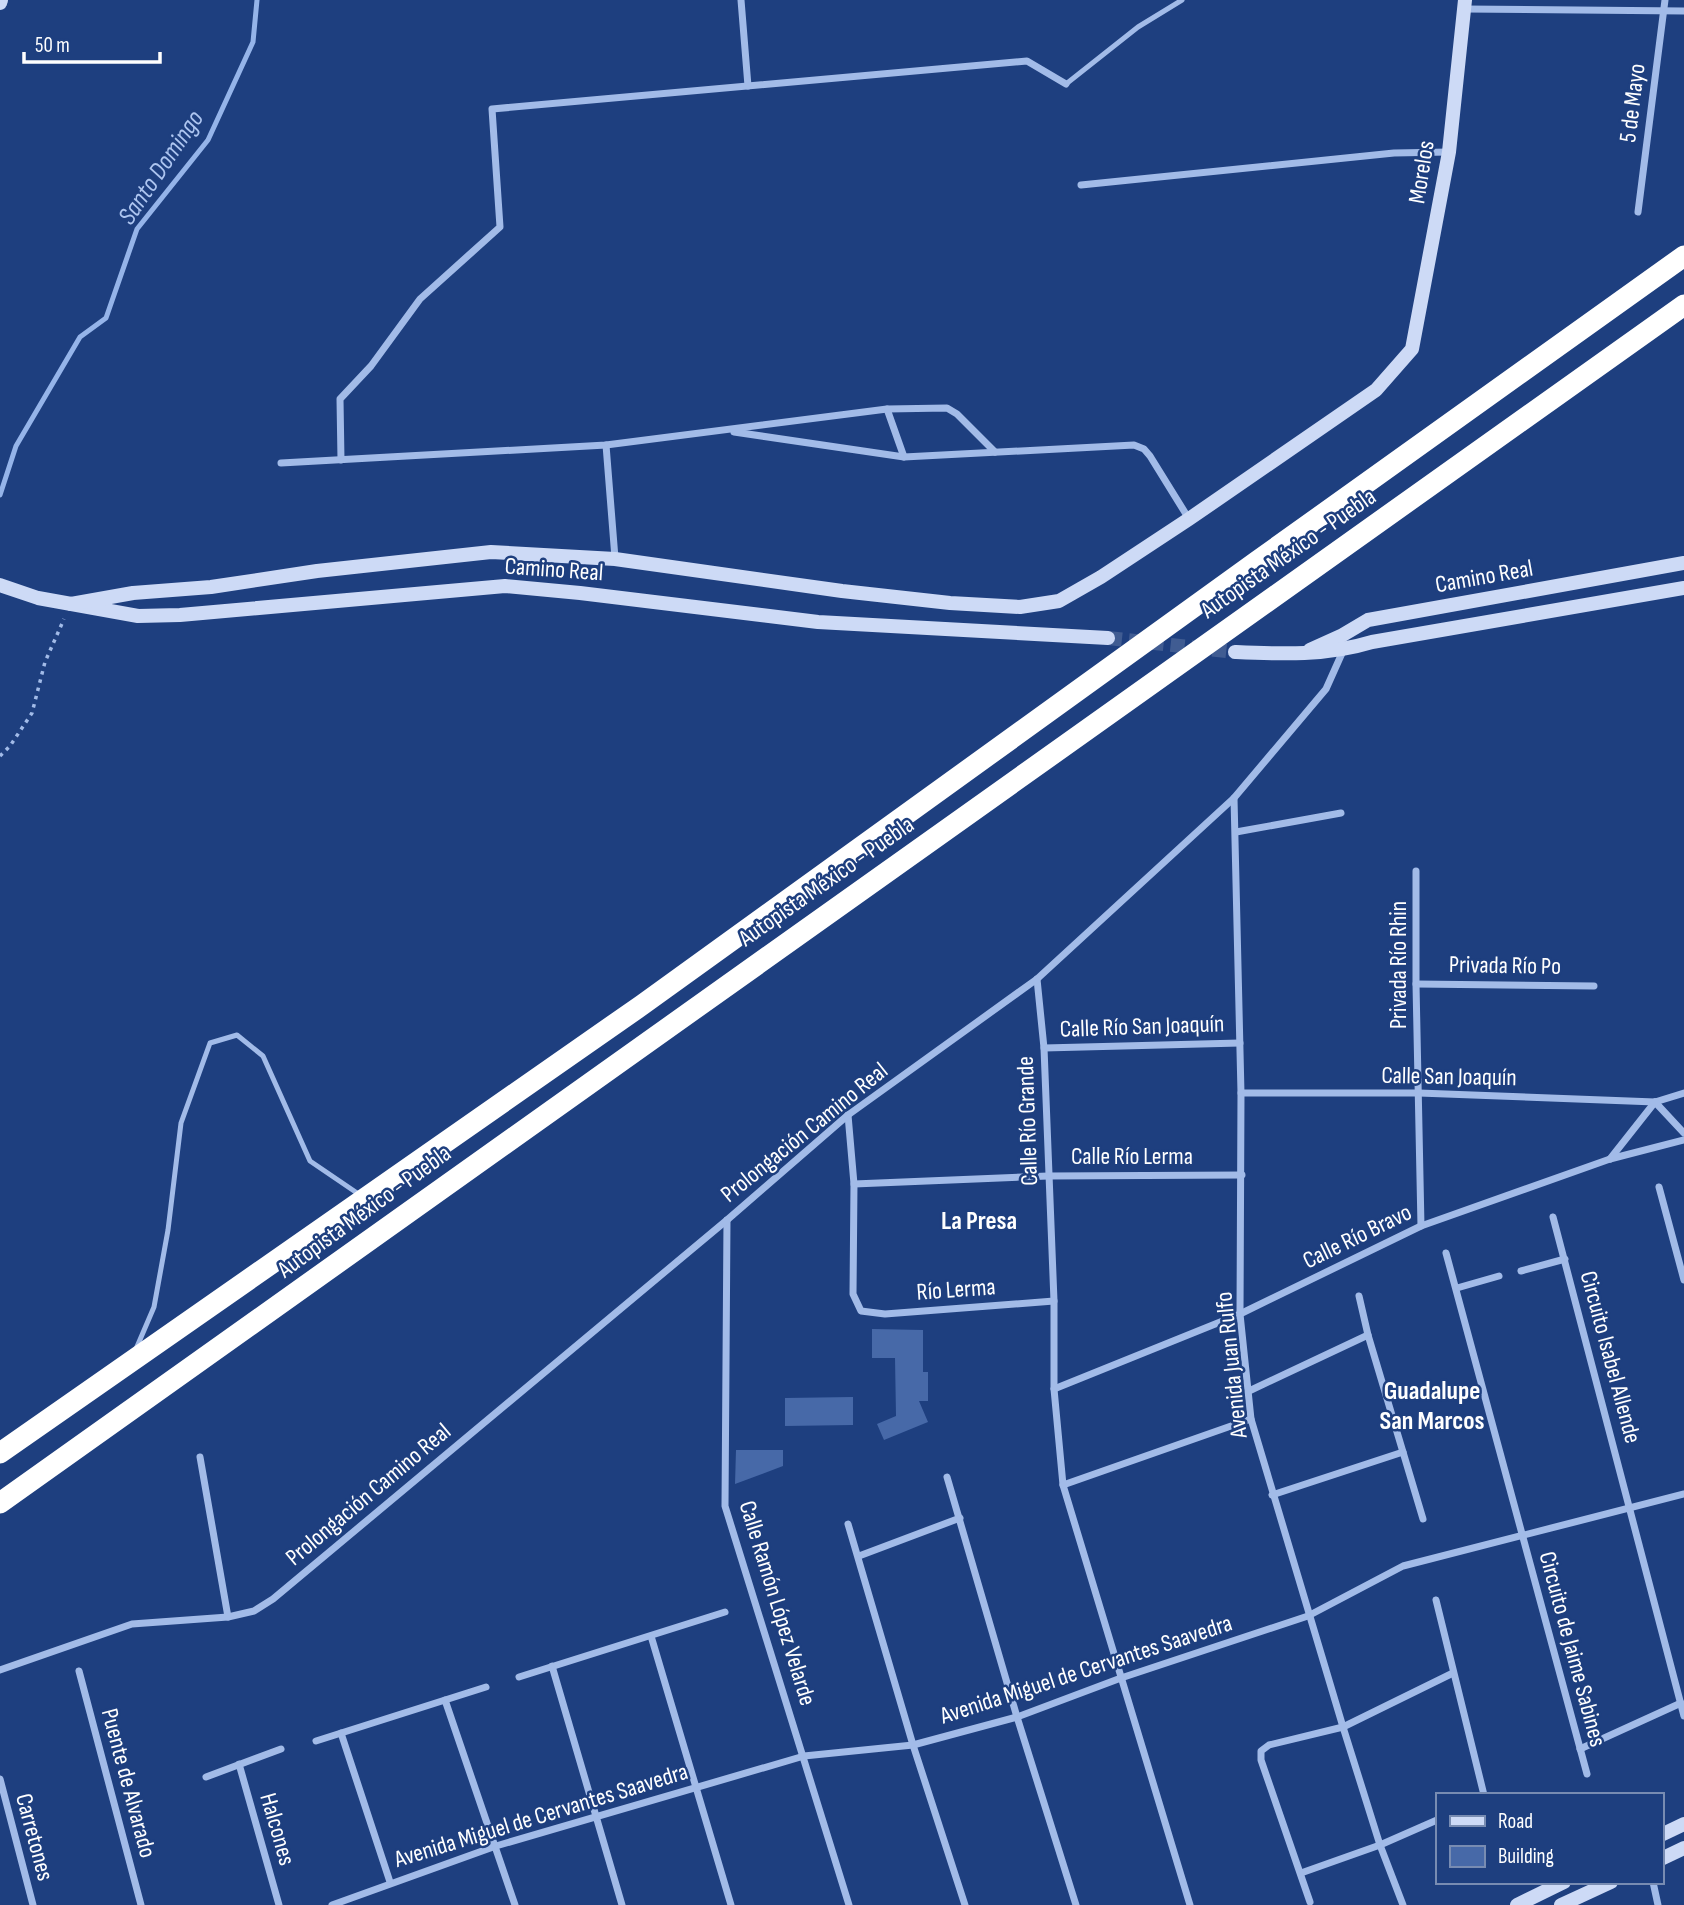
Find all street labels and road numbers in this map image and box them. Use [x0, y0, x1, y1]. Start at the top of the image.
street label: 5 de Mayo [1613, 62, 1652, 144]
street label: Morelos [1402, 138, 1441, 206]
street label: Autopista México - Puebla [1194, 482, 1381, 625]
street label: Camino Real [504, 552, 604, 587]
street label: Camino Real [1433, 554, 1535, 599]
street label: Autopista México - Puebla [732, 810, 919, 953]
street label: Privada Río Rhin [1384, 901, 1413, 1029]
street label: Privada Río Po [1449, 950, 1561, 981]
street label: Calle Río San Joaquín [1059, 1009, 1225, 1044]
street label: Prolongación Camino Real [715, 1056, 894, 1209]
street label: Calle Río Grande [1011, 1056, 1044, 1186]
street label: Calle San Joaquín [1381, 1061, 1517, 1092]
street label: Autopista México - Puebla [271, 1139, 457, 1285]
street label: Calle Río Lerma [1071, 1142, 1193, 1171]
street label: Calle Río Bravo [1298, 1198, 1416, 1275]
street label: Circuito Isabel Allende [1574, 1268, 1647, 1446]
street label: Río Lerma [916, 1272, 997, 1307]
street label: Avenida Juan Rulfo [1209, 1290, 1254, 1440]
street label: Prolongación Camino Real [280, 1417, 457, 1572]
street label: Calle Ramón López Velarde [733, 1497, 822, 1709]
street label: Circuito de Jaime Sabines [1532, 1548, 1613, 1750]
street label: Avenida Miguel de Cervantes Saavedra [936, 1609, 1236, 1731]
street label: Puente de Alvarado [95, 1705, 162, 1861]
street label: Avenida Miguel de Cervantes Saavedra [390, 1757, 691, 1874]
street label: Carretones [9, 1790, 60, 1884]
street label: Halcones [253, 1790, 302, 1869]

